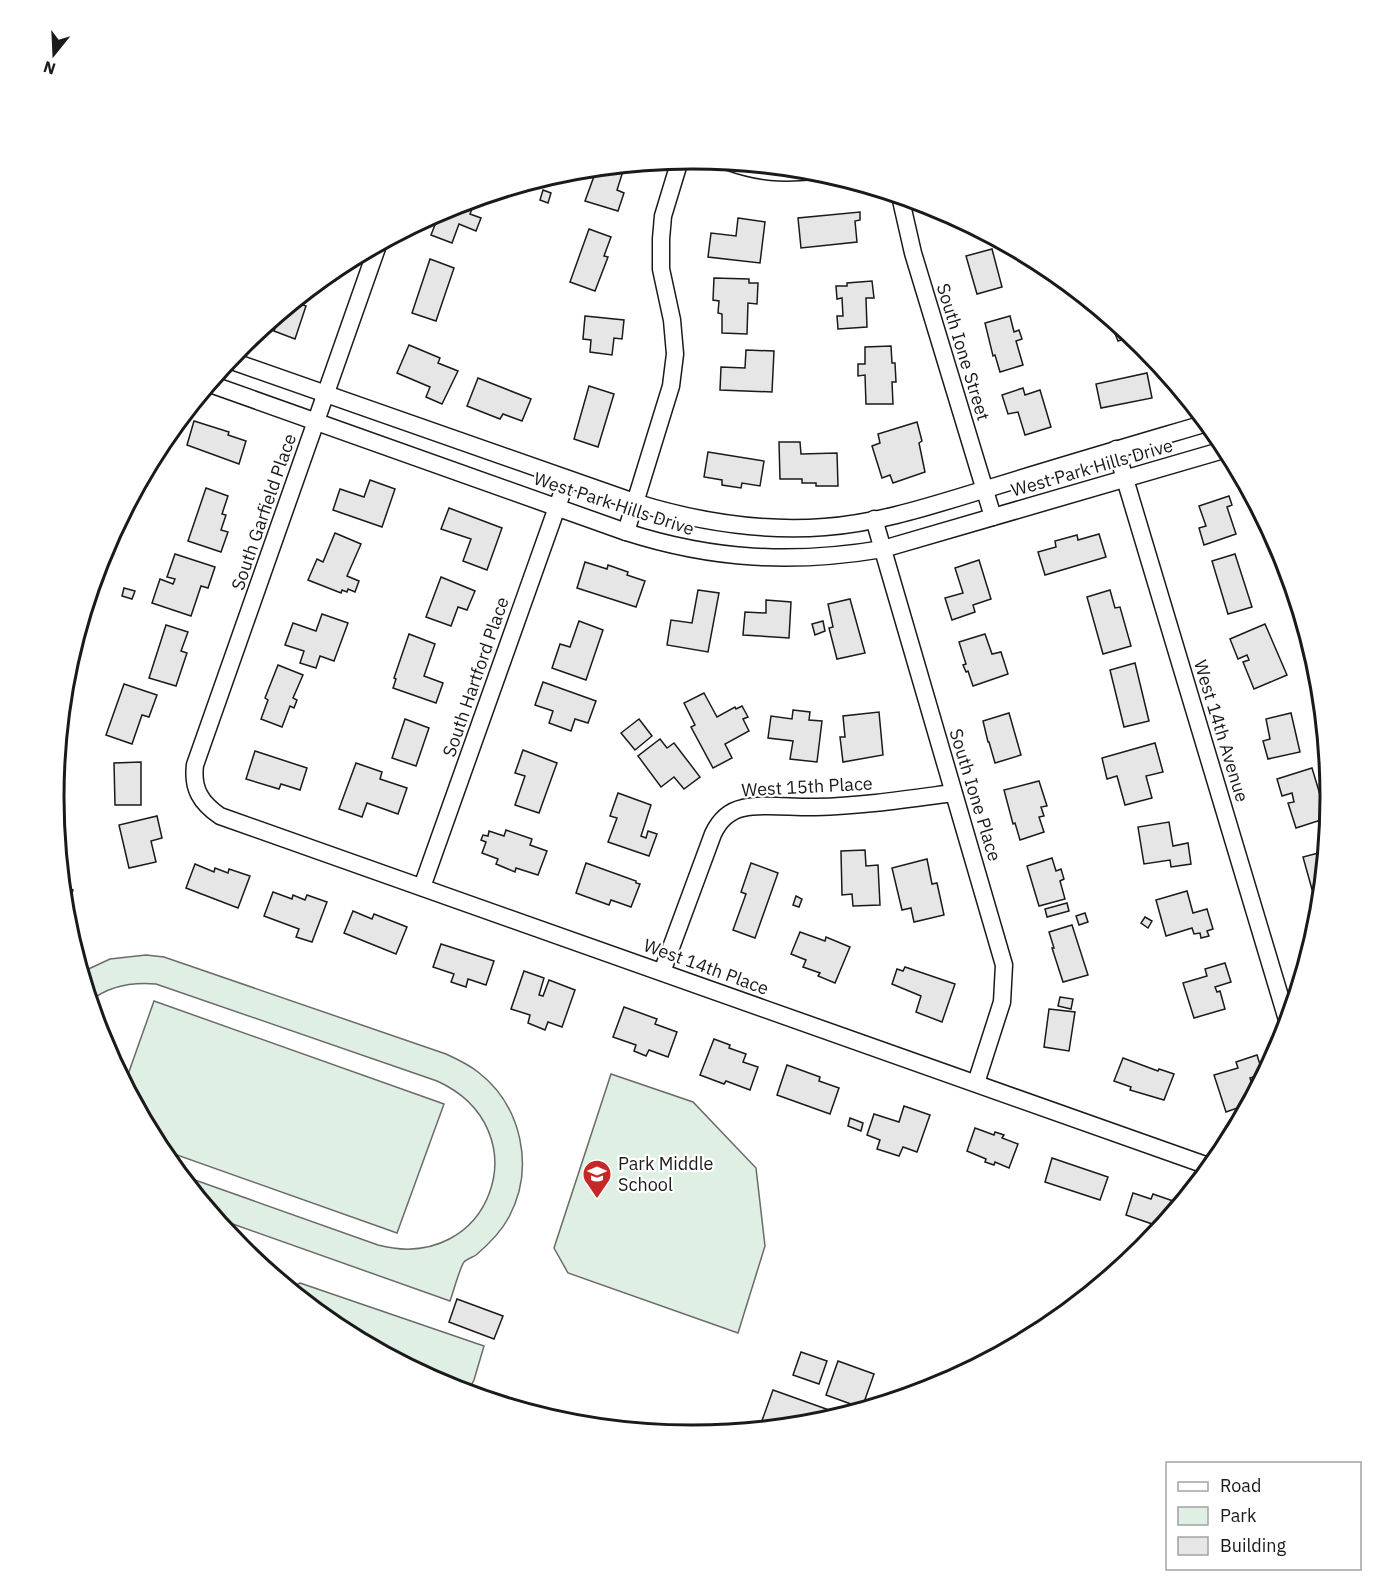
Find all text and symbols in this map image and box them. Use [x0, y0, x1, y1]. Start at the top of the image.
north arrow [24, 24, 84, 84]
text: N [41, 57, 58, 80]
street label: South Ione Street [932, 280, 995, 423]
street label: South Garfield Place [226, 430, 301, 593]
street label: West Park Hills Drive [1008, 433, 1176, 502]
street label: West Park Hills Drive [531, 467, 697, 540]
street label: South Hartford Place [437, 594, 514, 760]
street label: West 14th Avenue [1189, 657, 1254, 805]
street label: South Ione Place [944, 726, 1007, 864]
street label: West 15th Place [741, 772, 873, 801]
street label: West 14th Place [640, 933, 772, 1000]
place label: Park Middle School [618, 1152, 714, 1196]
school or university icon: Park Middle School [581, 1158, 613, 1200]
legend [1166, 1462, 1361, 1570]
text: Road [1220, 1474, 1261, 1497]
text: Park [1220, 1504, 1257, 1527]
text: Building [1220, 1534, 1287, 1557]

